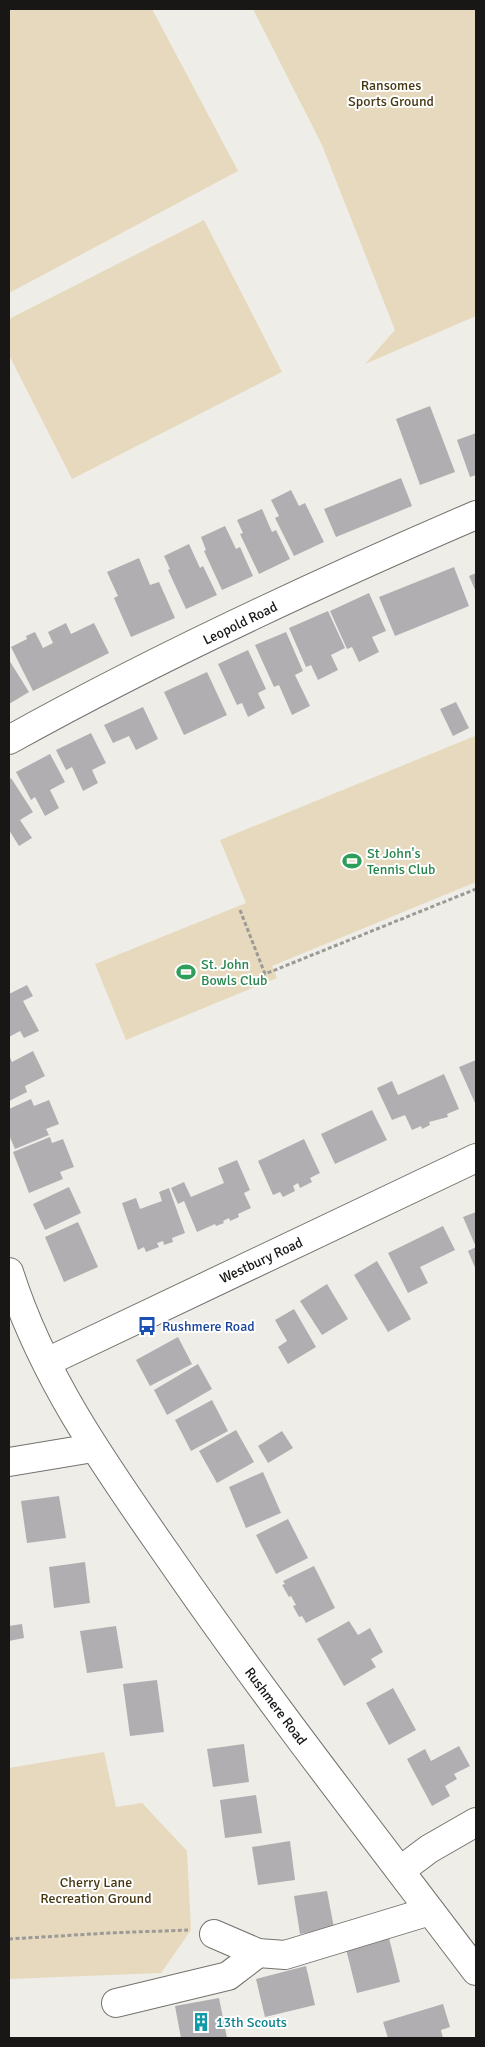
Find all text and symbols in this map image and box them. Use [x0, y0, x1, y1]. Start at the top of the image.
park label: Ransomes Sports Ground [348, 77, 434, 110]
street label: Leopold Road [200, 598, 280, 649]
place label: St John's Tennis Club [367, 845, 435, 878]
sports icon: St John's Tennis Club [341, 850, 363, 872]
place label: St. John Bowls Club [201, 956, 268, 989]
sports icon: St. John Bowls Club [175, 961, 197, 983]
street label: Westbury Road [217, 1234, 305, 1287]
bus stop icon: Rushmere Road [136, 1315, 158, 1337]
place label: Rushmere Road [162, 1318, 255, 1335]
street label: Rushmere Road [241, 1664, 310, 1748]
park label: Cherry Lane Recreation Ground [40, 1874, 152, 1907]
building icon: 13th Scouts [190, 2011, 212, 2033]
place label: 13th Scouts [216, 2014, 287, 2031]

